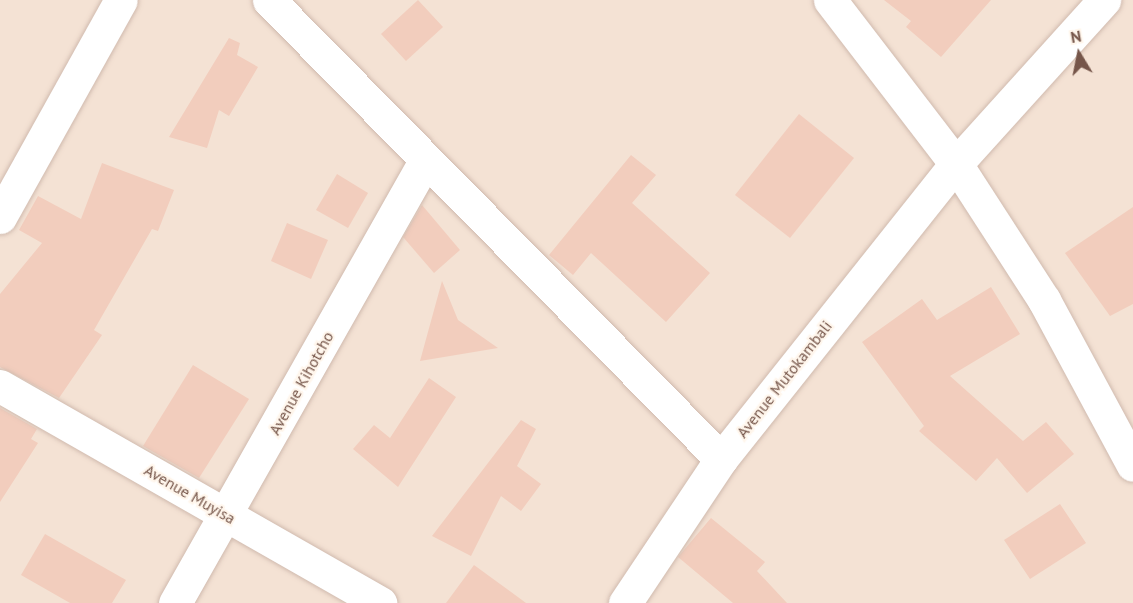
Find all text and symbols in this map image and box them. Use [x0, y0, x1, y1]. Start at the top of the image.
north arrow [1049, 24, 1109, 84]
text: N [1069, 26, 1083, 47]
street label: Avenue Mutokambali [732, 317, 836, 441]
street label: Avenue Kihotcho [265, 328, 337, 438]
street label: Avenue Muyisa [141, 460, 239, 528]

